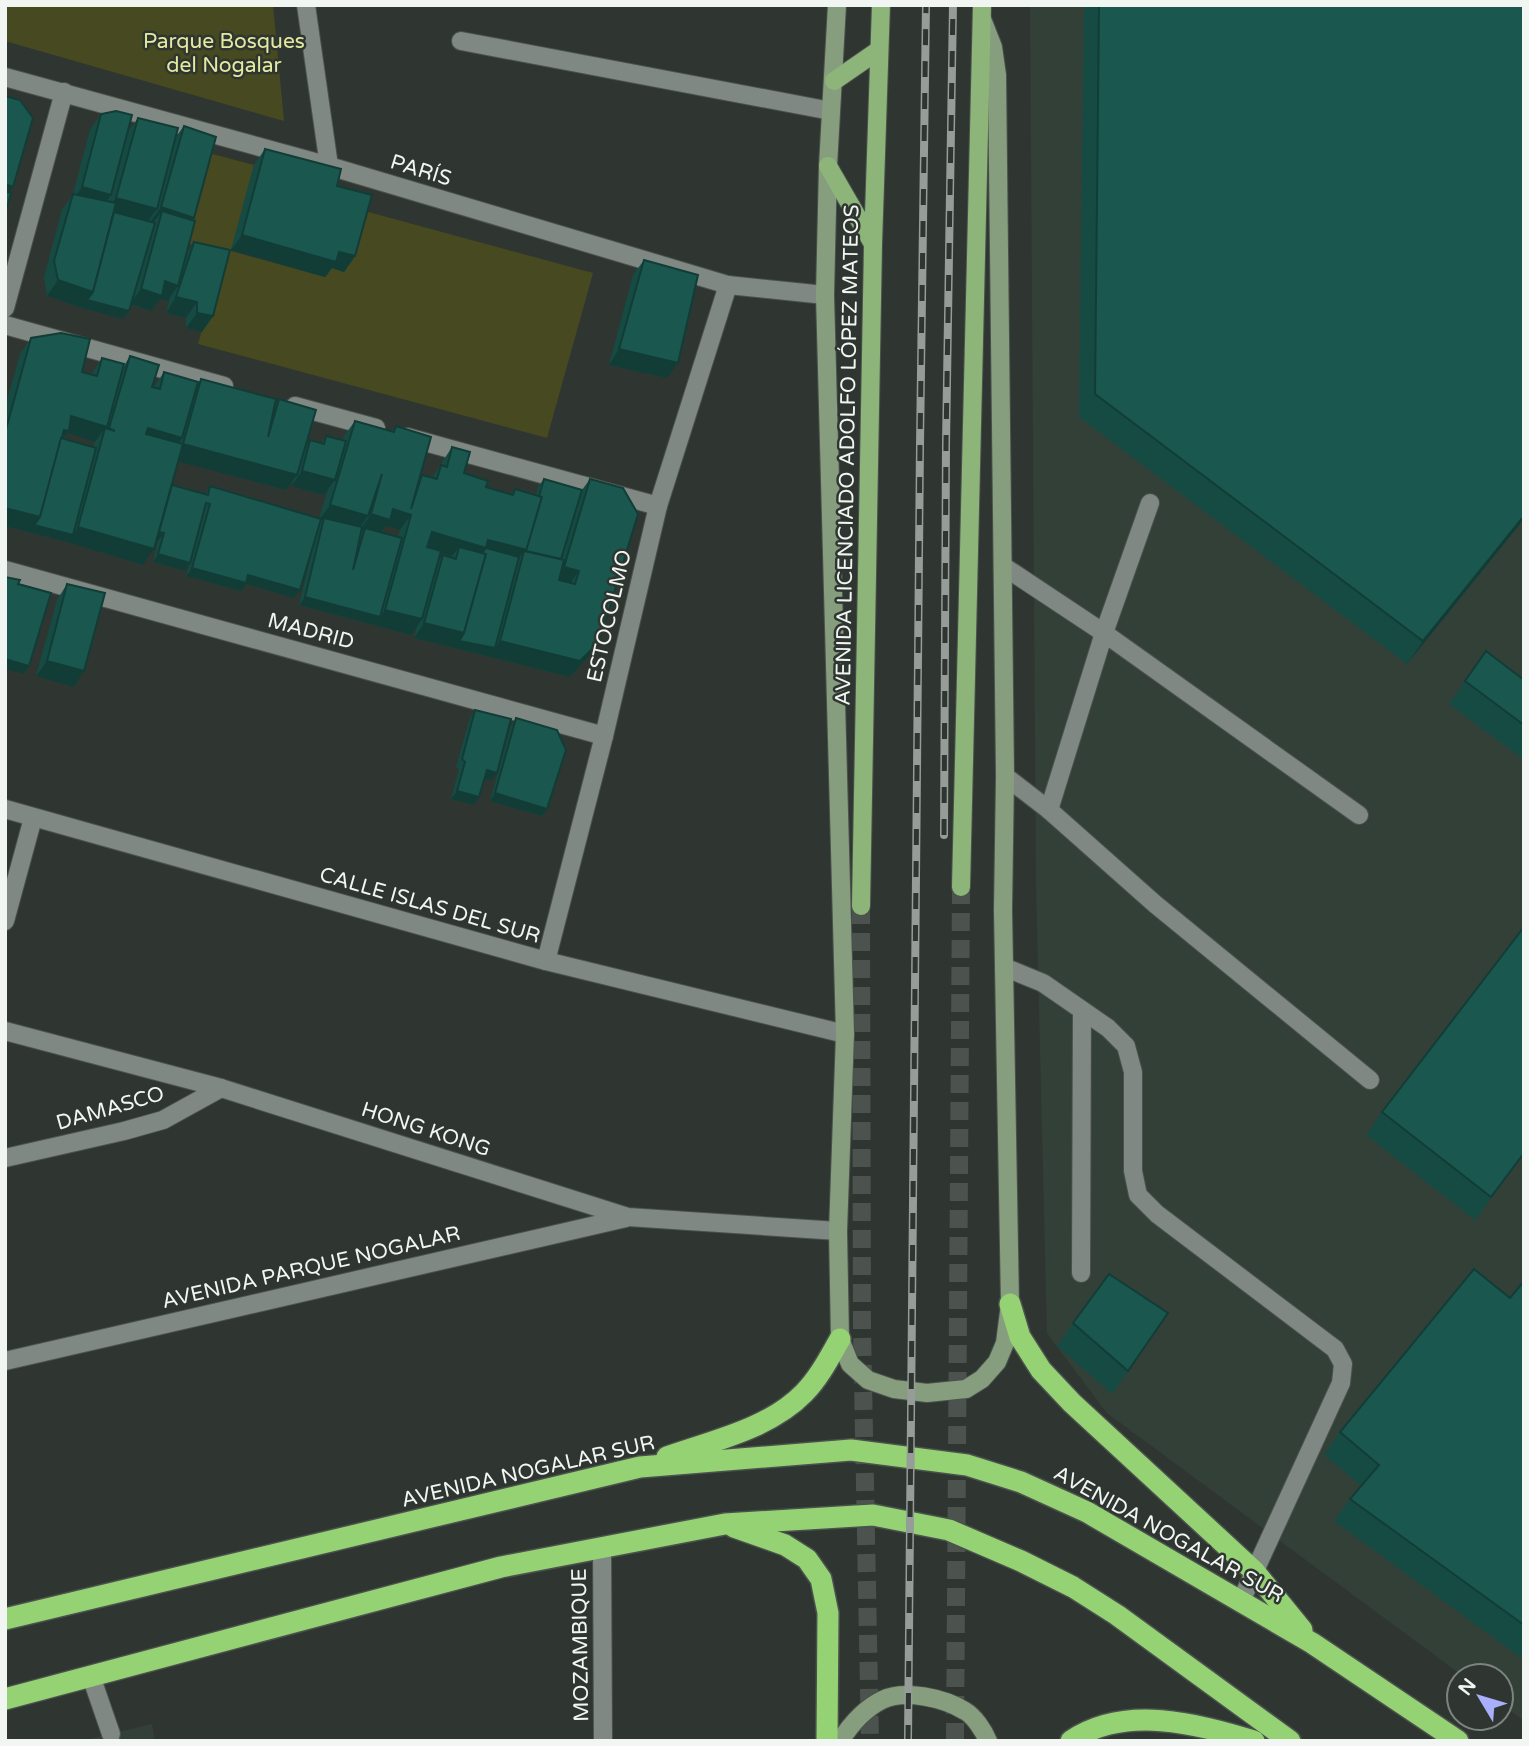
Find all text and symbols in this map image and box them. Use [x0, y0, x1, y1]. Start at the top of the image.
park label: Parque Bosques del Nogalar [143, 29, 305, 78]
street label: PARÍS [387, 149, 455, 192]
street label: AVENIDA LICENCIADO ADOLFO LÓPEZ MATEOS [831, 204, 864, 706]
street label: ESTOCOLMO [582, 547, 637, 685]
street label: MADRID [265, 608, 357, 655]
street label: CALLE ISLAS DEL SUR [317, 862, 543, 949]
street label: DAMASCO [53, 1081, 167, 1136]
street label: HONG KONG [358, 1097, 494, 1162]
street label: AVENIDA PARQUE NOGALAR [159, 1221, 463, 1314]
street label: AVENIDA NOGALAR SUR [399, 1430, 657, 1513]
street label: AVENIDA NOGALAR SUR [1049, 1461, 1288, 1608]
street label: MOZAMBIQUE [567, 1568, 594, 1722]
north arrow [1445, 1662, 1515, 1732]
text: N [1454, 1674, 1481, 1700]

